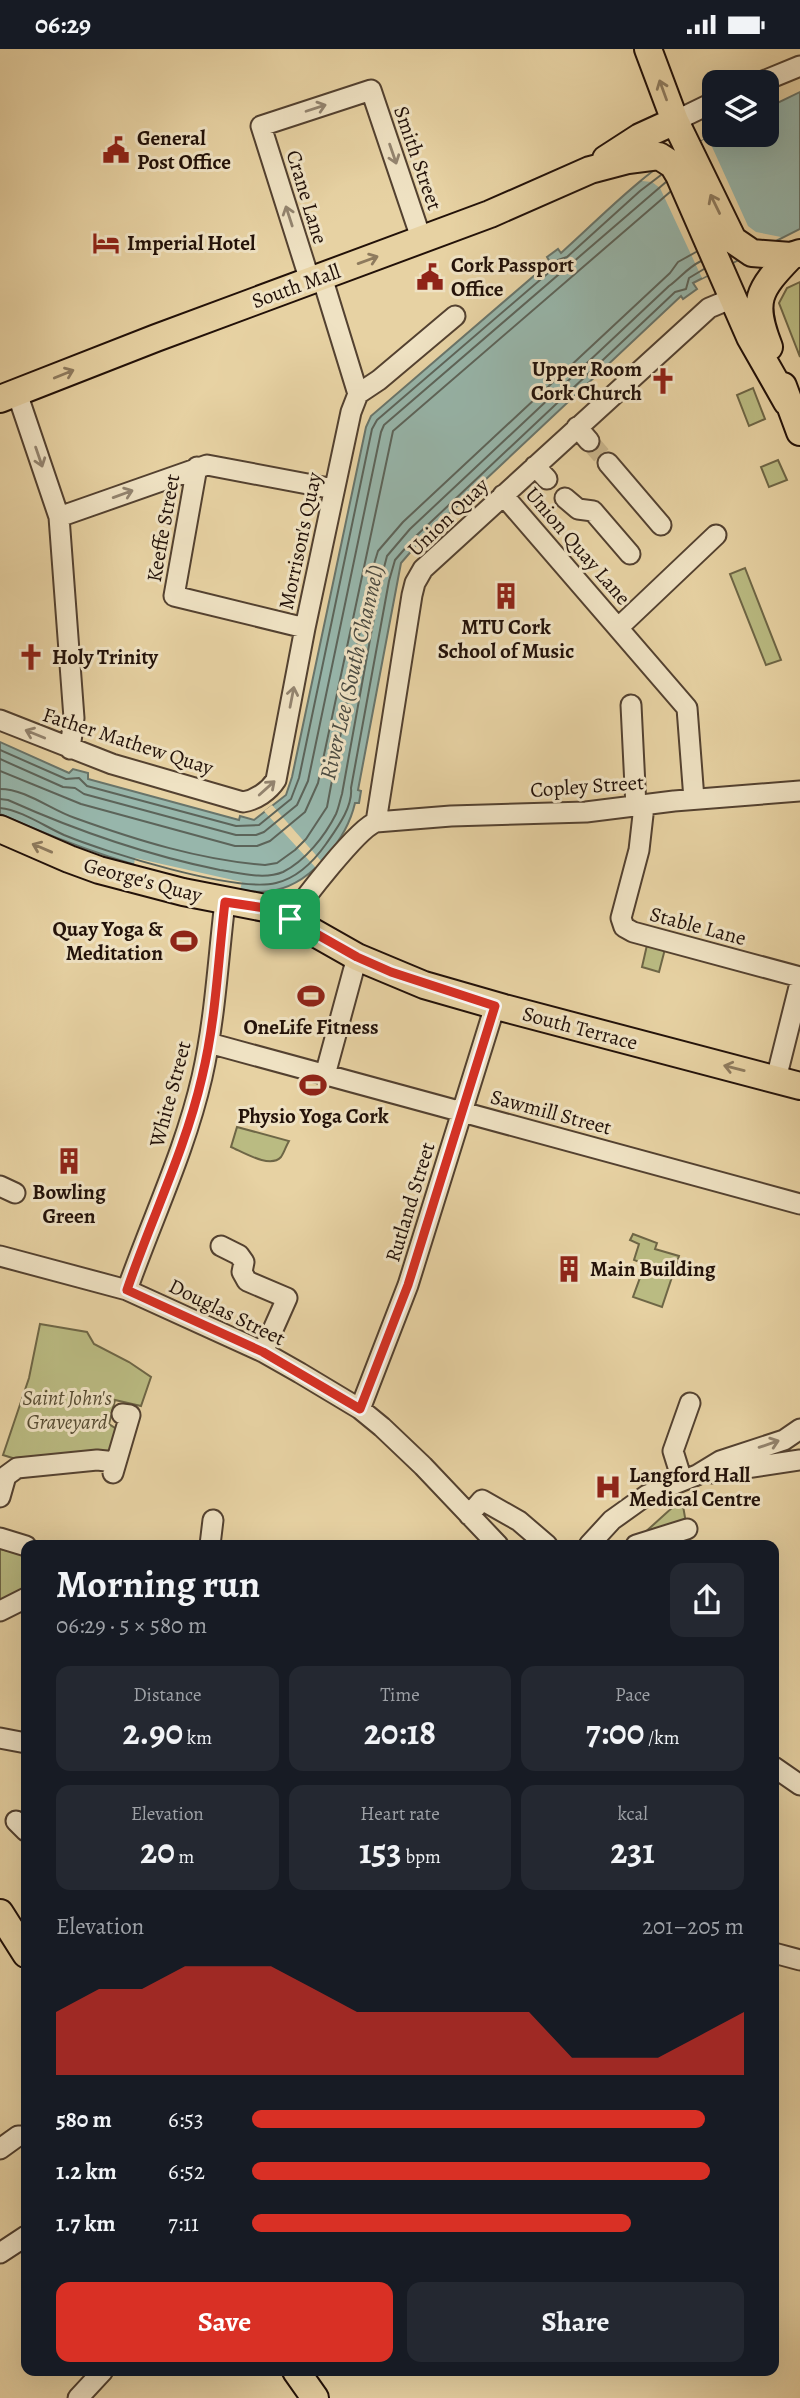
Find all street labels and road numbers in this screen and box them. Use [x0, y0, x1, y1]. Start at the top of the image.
street label: Smith Street [387, 102, 449, 214]
street label: Crane Lane [279, 147, 335, 247]
street label: South Mall [248, 257, 344, 315]
street label: Morrison's Quay [272, 469, 328, 612]
street label: Union Quay [402, 471, 495, 563]
street label: Keeffe Street [140, 472, 186, 584]
street label: Union Quay Lane [519, 481, 637, 611]
street label: Father Mathew Quay [39, 700, 218, 782]
street label: Copley Street [529, 768, 645, 804]
street label: George's Quay [81, 851, 206, 909]
street label: Stable Lane [647, 900, 749, 952]
street label: South Terrace [519, 999, 641, 1057]
street label: White Street [142, 1038, 198, 1151]
street label: Sawmill Street [487, 1082, 615, 1142]
street label: Rutland Street [378, 1139, 442, 1265]
street label: Douglas Street [164, 1272, 290, 1352]

